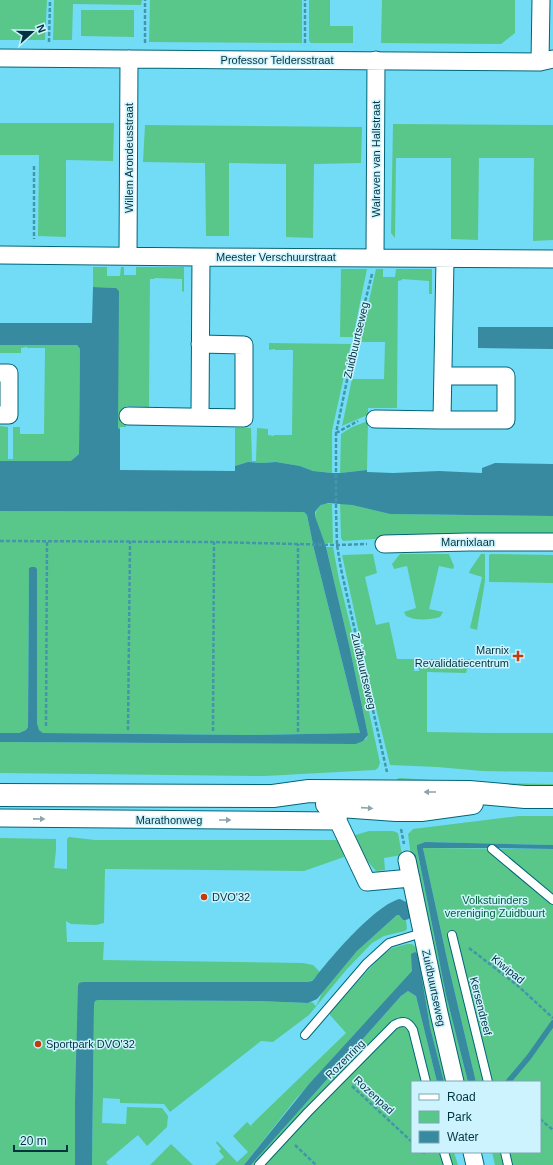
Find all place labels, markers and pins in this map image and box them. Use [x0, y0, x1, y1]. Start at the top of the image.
place label: Marnix Revalidatiecentrum [415, 644, 509, 669]
marker: Marnix Revalidatiecentrum [512, 650, 524, 662]
place label: DVO'32 [212, 891, 250, 903]
marker: DVO'32 [199, 892, 209, 902]
place label: Sportpark DVO'32 [46, 1038, 135, 1050]
marker: Sportpark DVO'32 [33, 1039, 43, 1049]

